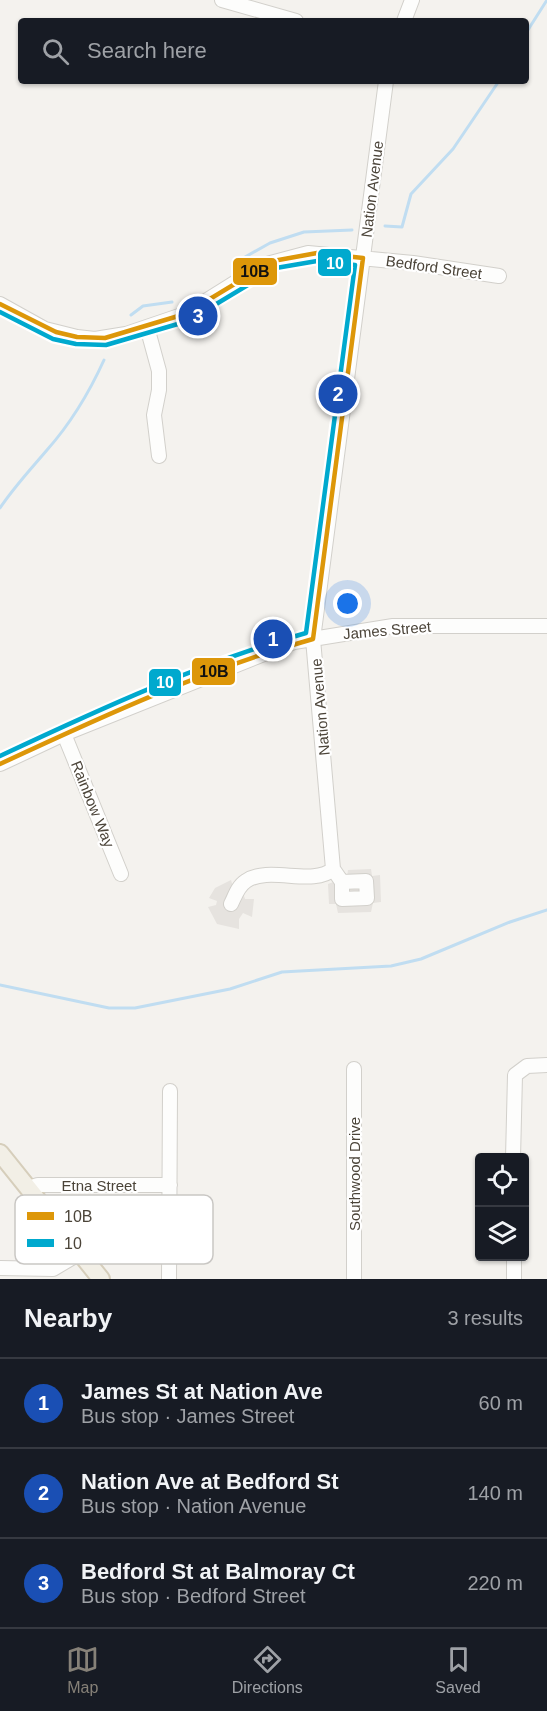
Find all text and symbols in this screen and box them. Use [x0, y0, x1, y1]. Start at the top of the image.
search box [18, 18, 529, 84]
icon: search [39, 35, 72, 68]
text: Search here [87, 38, 207, 63]
street label: Nation Avenue [358, 140, 386, 238]
line badge: 10 [317, 248, 352, 277]
street label: Bedford Street [385, 252, 484, 282]
text: 10 [326, 255, 344, 272]
line badge: 10B [232, 257, 278, 286]
text: 10B [240, 263, 270, 280]
pin: 3 [178, 294, 218, 338]
pin: 2 [318, 372, 358, 416]
your location [333, 589, 362, 618]
pin: 1 [254, 616, 292, 662]
street label: James Street [342, 618, 433, 642]
line badge: 10B [191, 657, 236, 686]
street label: Nation Avenue [307, 658, 333, 756]
text: 10B [199, 663, 229, 680]
line badge: 10 [148, 668, 182, 697]
text: 10 [156, 674, 174, 691]
street label: Rainbow Way [68, 758, 118, 850]
street label: Southwood Drive [346, 1117, 363, 1231]
map controls [475, 1153, 529, 1261]
button: locate [475, 1153, 529, 1207]
street label: Etna Street [61, 1177, 137, 1194]
legend [15, 1195, 213, 1264]
button: layers [475, 1207, 529, 1261]
text: 10B [64, 1208, 92, 1225]
text: 10 [64, 1235, 82, 1252]
text: Nearby [24, 1303, 112, 1333]
text: 3 results [447, 1307, 523, 1329]
text: James St at Nation Ave [81, 1379, 323, 1404]
text: 1 [38, 1392, 49, 1414]
text: 60 m [479, 1392, 523, 1414]
text: Bus stop · James Street [81, 1405, 294, 1427]
text: Nation Ave at Bedford St [81, 1469, 339, 1494]
text: 2 [38, 1482, 49, 1504]
text: 140 m [467, 1482, 523, 1504]
text: Bus stop · Nation Avenue [81, 1495, 306, 1517]
text: Bedford St at Balmoray Ct [81, 1559, 355, 1584]
text: 3 [38, 1572, 49, 1594]
text: 220 m [467, 1572, 523, 1594]
text: Bus stop · Bedford Street [81, 1585, 306, 1607]
tab: Map [66, 1643, 99, 1697]
tab: Directions [232, 1643, 303, 1697]
tab: Saved [435, 1643, 481, 1697]

